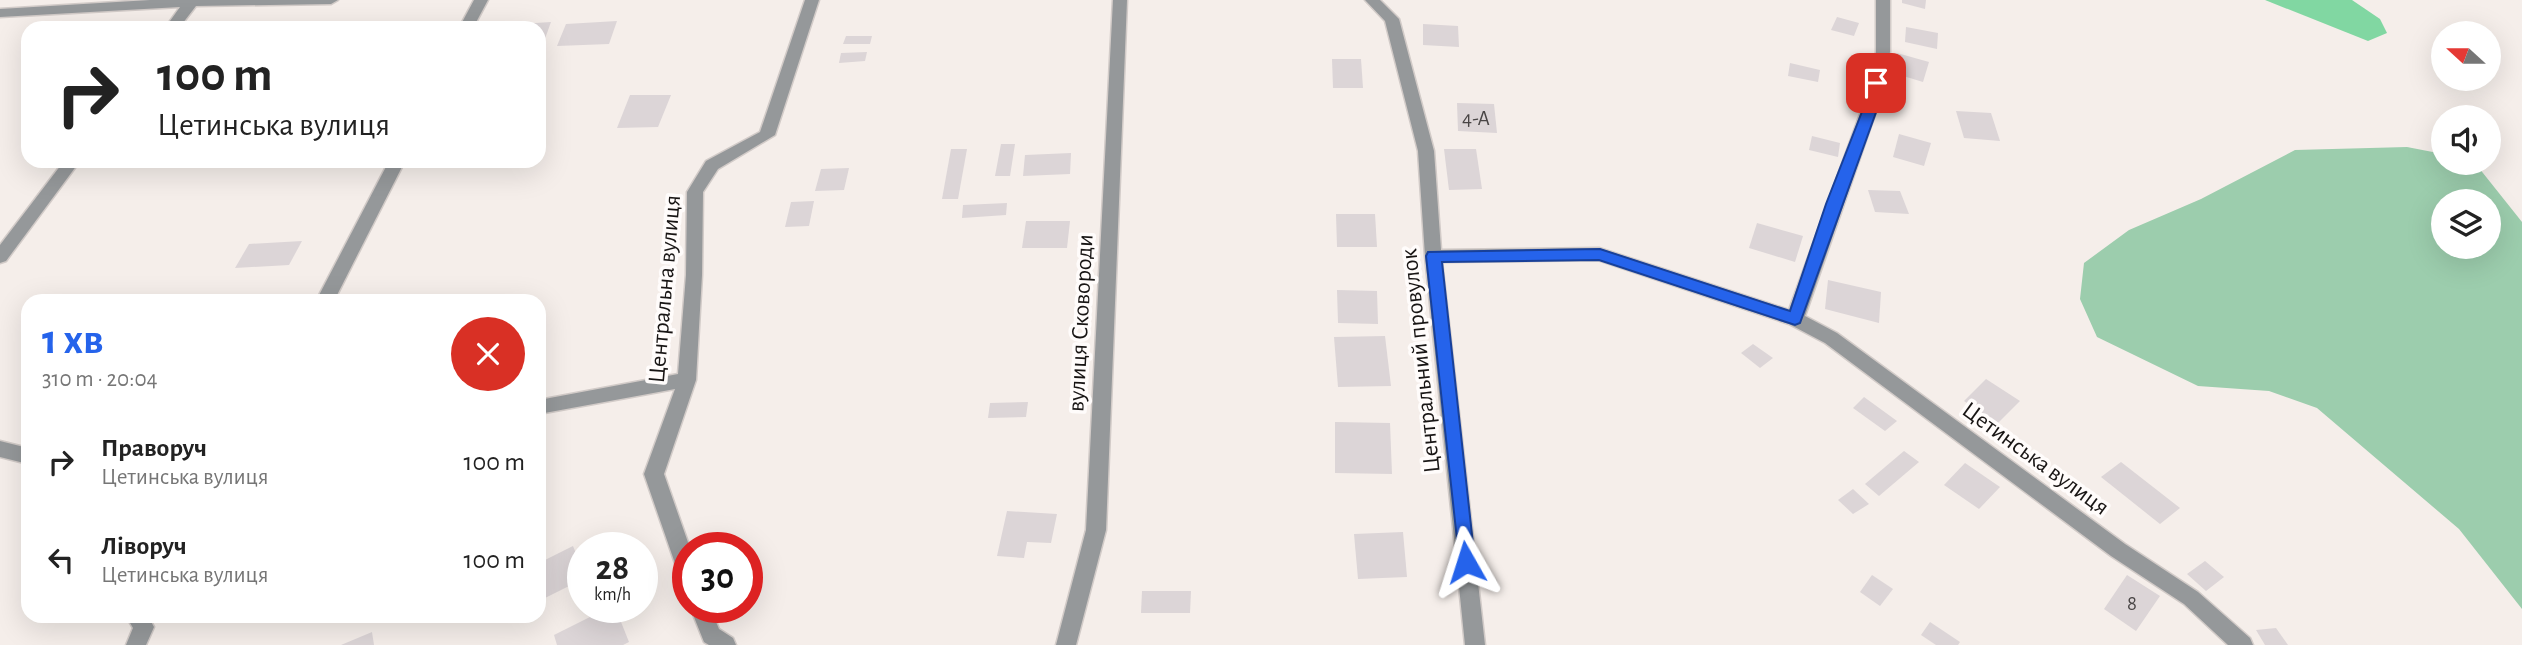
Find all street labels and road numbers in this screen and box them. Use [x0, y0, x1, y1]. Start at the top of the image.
street label: Центральна вулиця [645, 194, 685, 384]
street label: вулиця Сковороди [1064, 233, 1098, 413]
street label: Центральний провулок [1397, 248, 1445, 474]
street label: Цетинська вулиця [1958, 398, 2113, 520]

